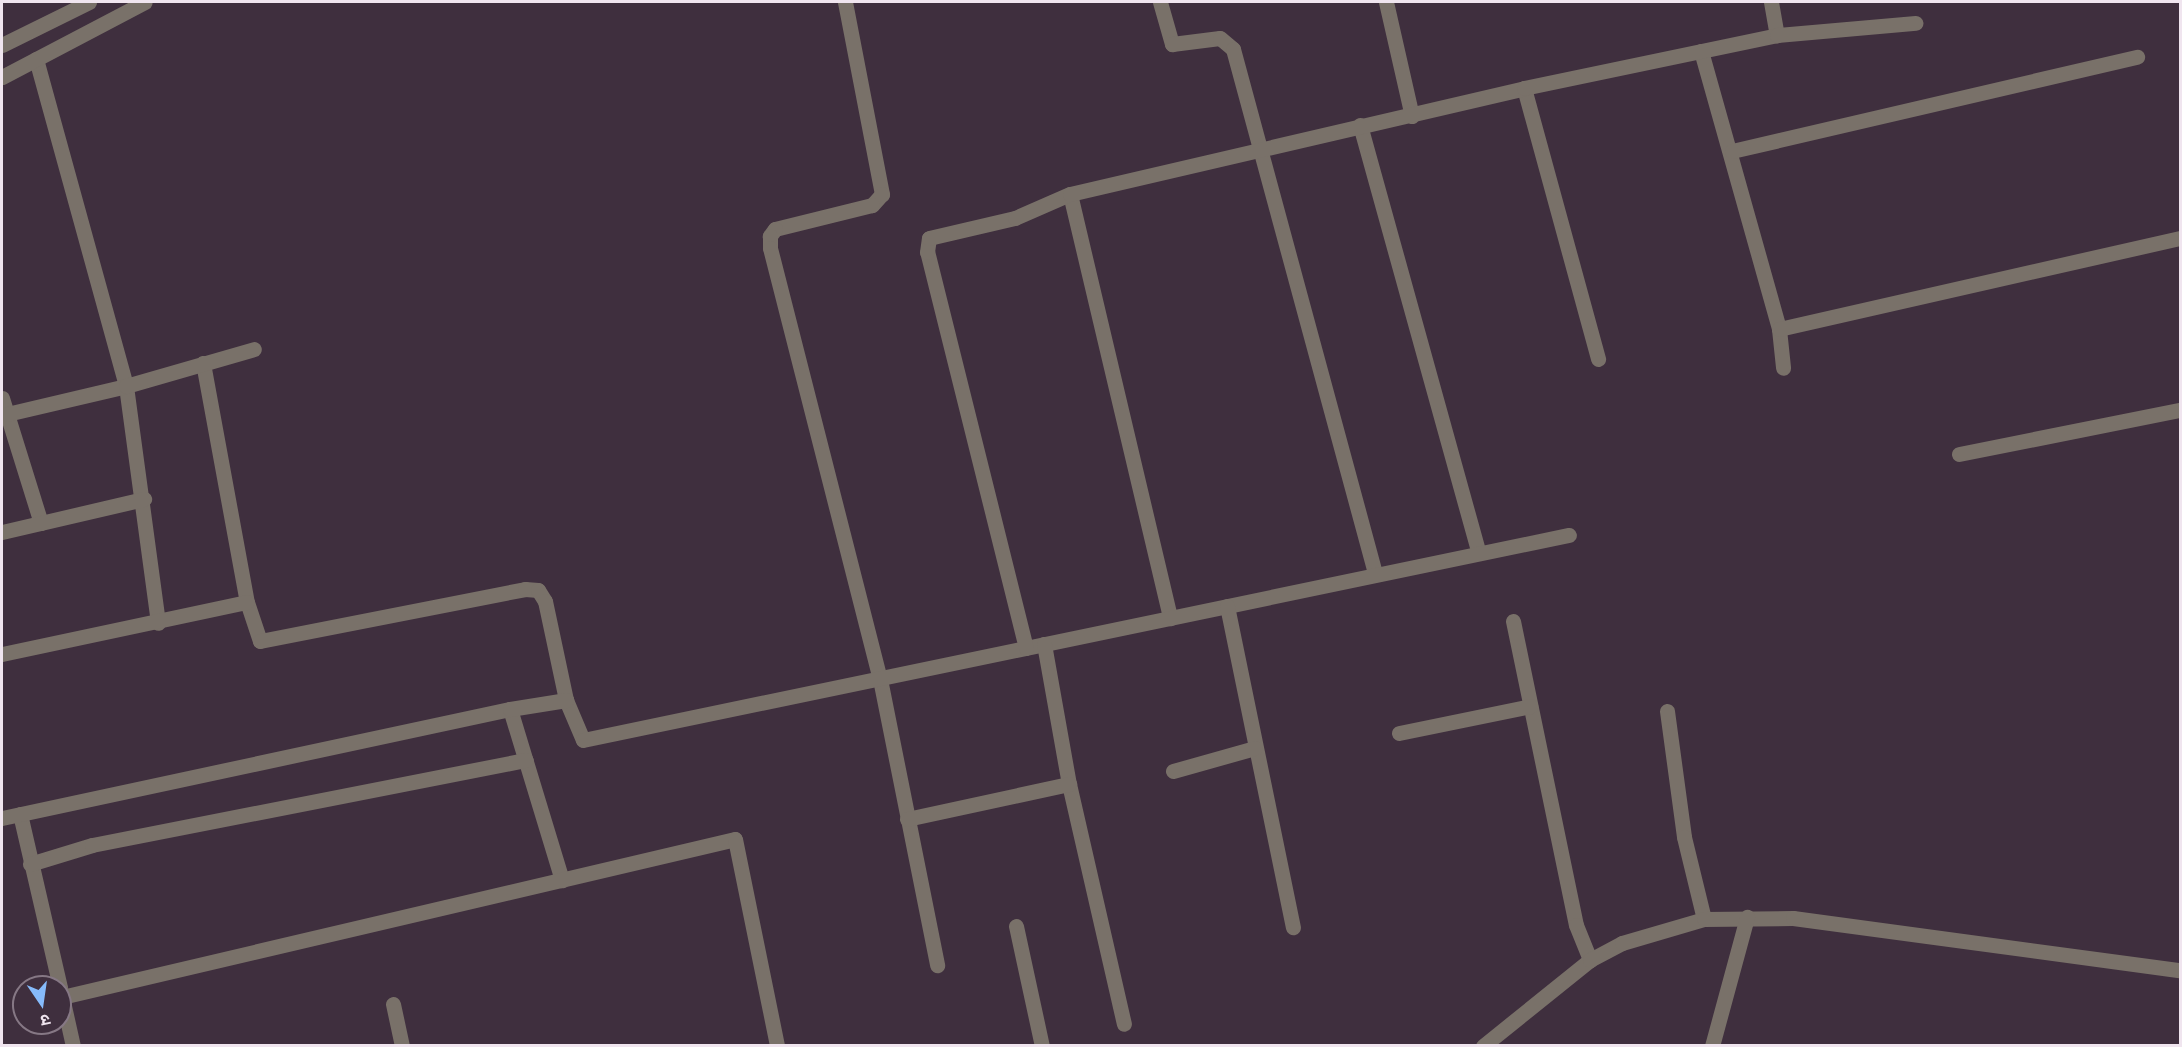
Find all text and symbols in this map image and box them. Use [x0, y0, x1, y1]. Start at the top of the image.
north arrow [12, 975, 72, 1035]
text: उ [39, 1010, 52, 1031]

